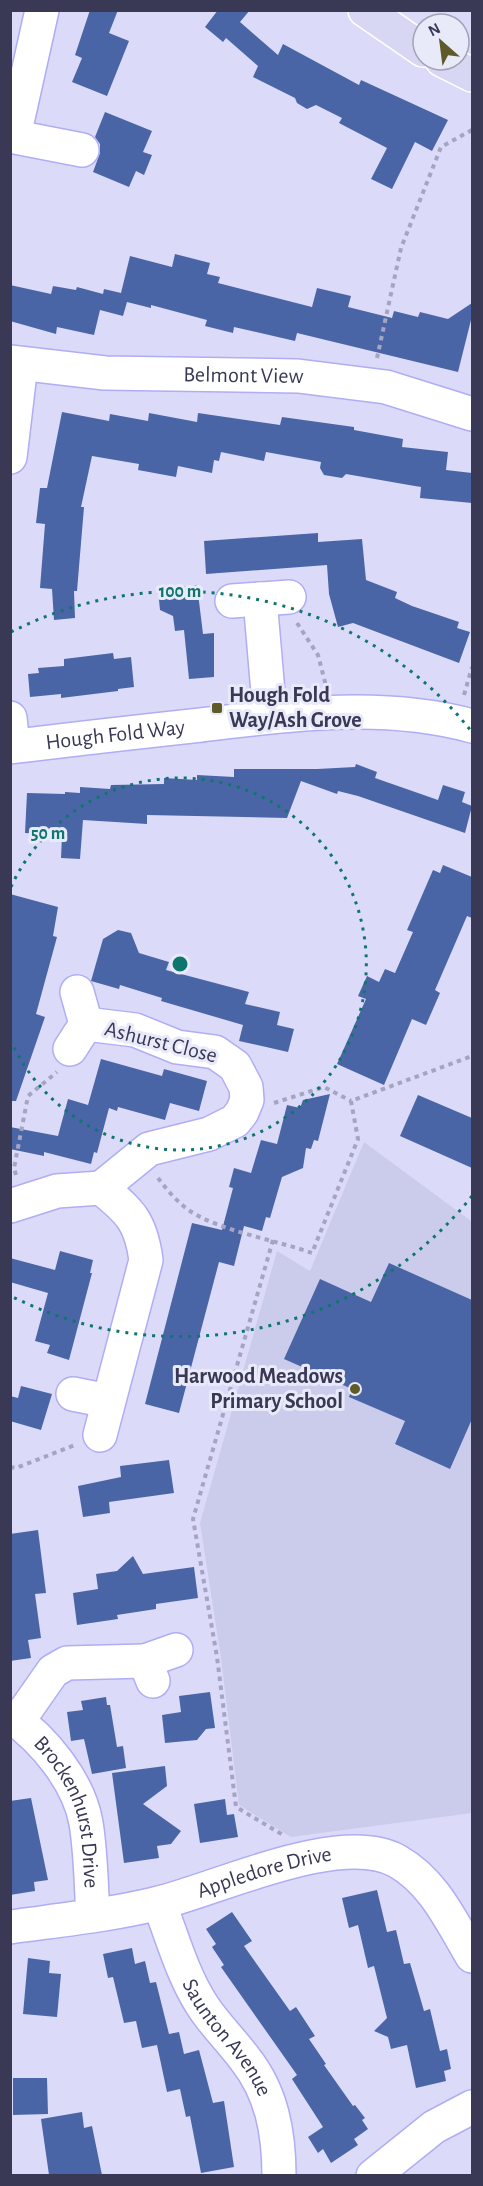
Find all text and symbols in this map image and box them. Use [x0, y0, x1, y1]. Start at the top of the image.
north arrow [411, 12, 471, 72]
text: N [426, 20, 443, 39]
street label: Belmont View [183, 363, 304, 387]
text: 100 m [159, 583, 201, 601]
place label: Hough Fold Way/Ash Grove [229, 684, 362, 732]
marker: Hough Fold Way/Ash Grove [210, 701, 224, 715]
street label: Hough Fold Way [44, 716, 187, 754]
text: 50 m [31, 825, 65, 843]
centre of rings [170, 954, 190, 974]
street label: Ashurst Close [102, 1017, 220, 1067]
place label: Harwood Meadows Primary School [174, 1365, 343, 1413]
marker: Harwood Meadows Primary School [348, 1382, 362, 1396]
street label: Brockenhurst Drive [30, 1732, 103, 1889]
street label: Appledore Drive [194, 1843, 333, 1902]
street label: Saunton Avenue [178, 1975, 276, 2099]

